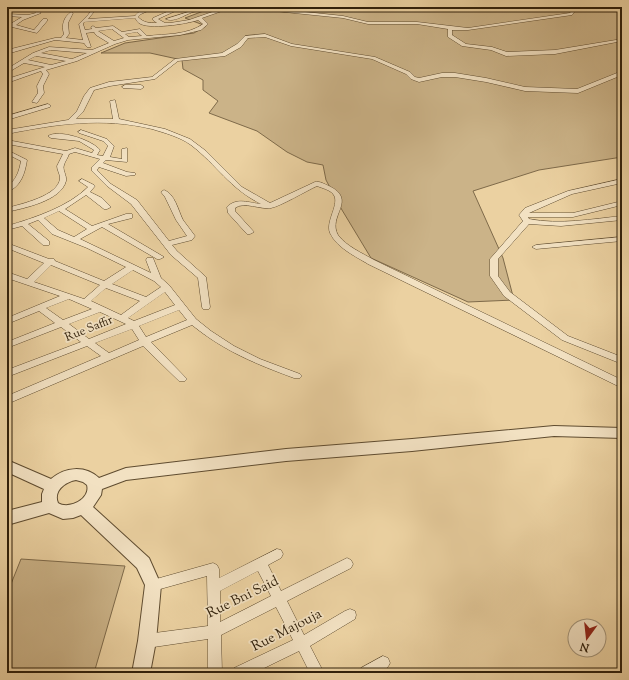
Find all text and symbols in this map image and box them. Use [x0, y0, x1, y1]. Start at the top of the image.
street label: Rue Saffir [62, 311, 116, 347]
street label: Rue Bni Said [204, 572, 282, 624]
street label: Rue Majouja [248, 605, 326, 657]
north arrow [567, 618, 607, 658]
text: N [578, 638, 592, 656]

